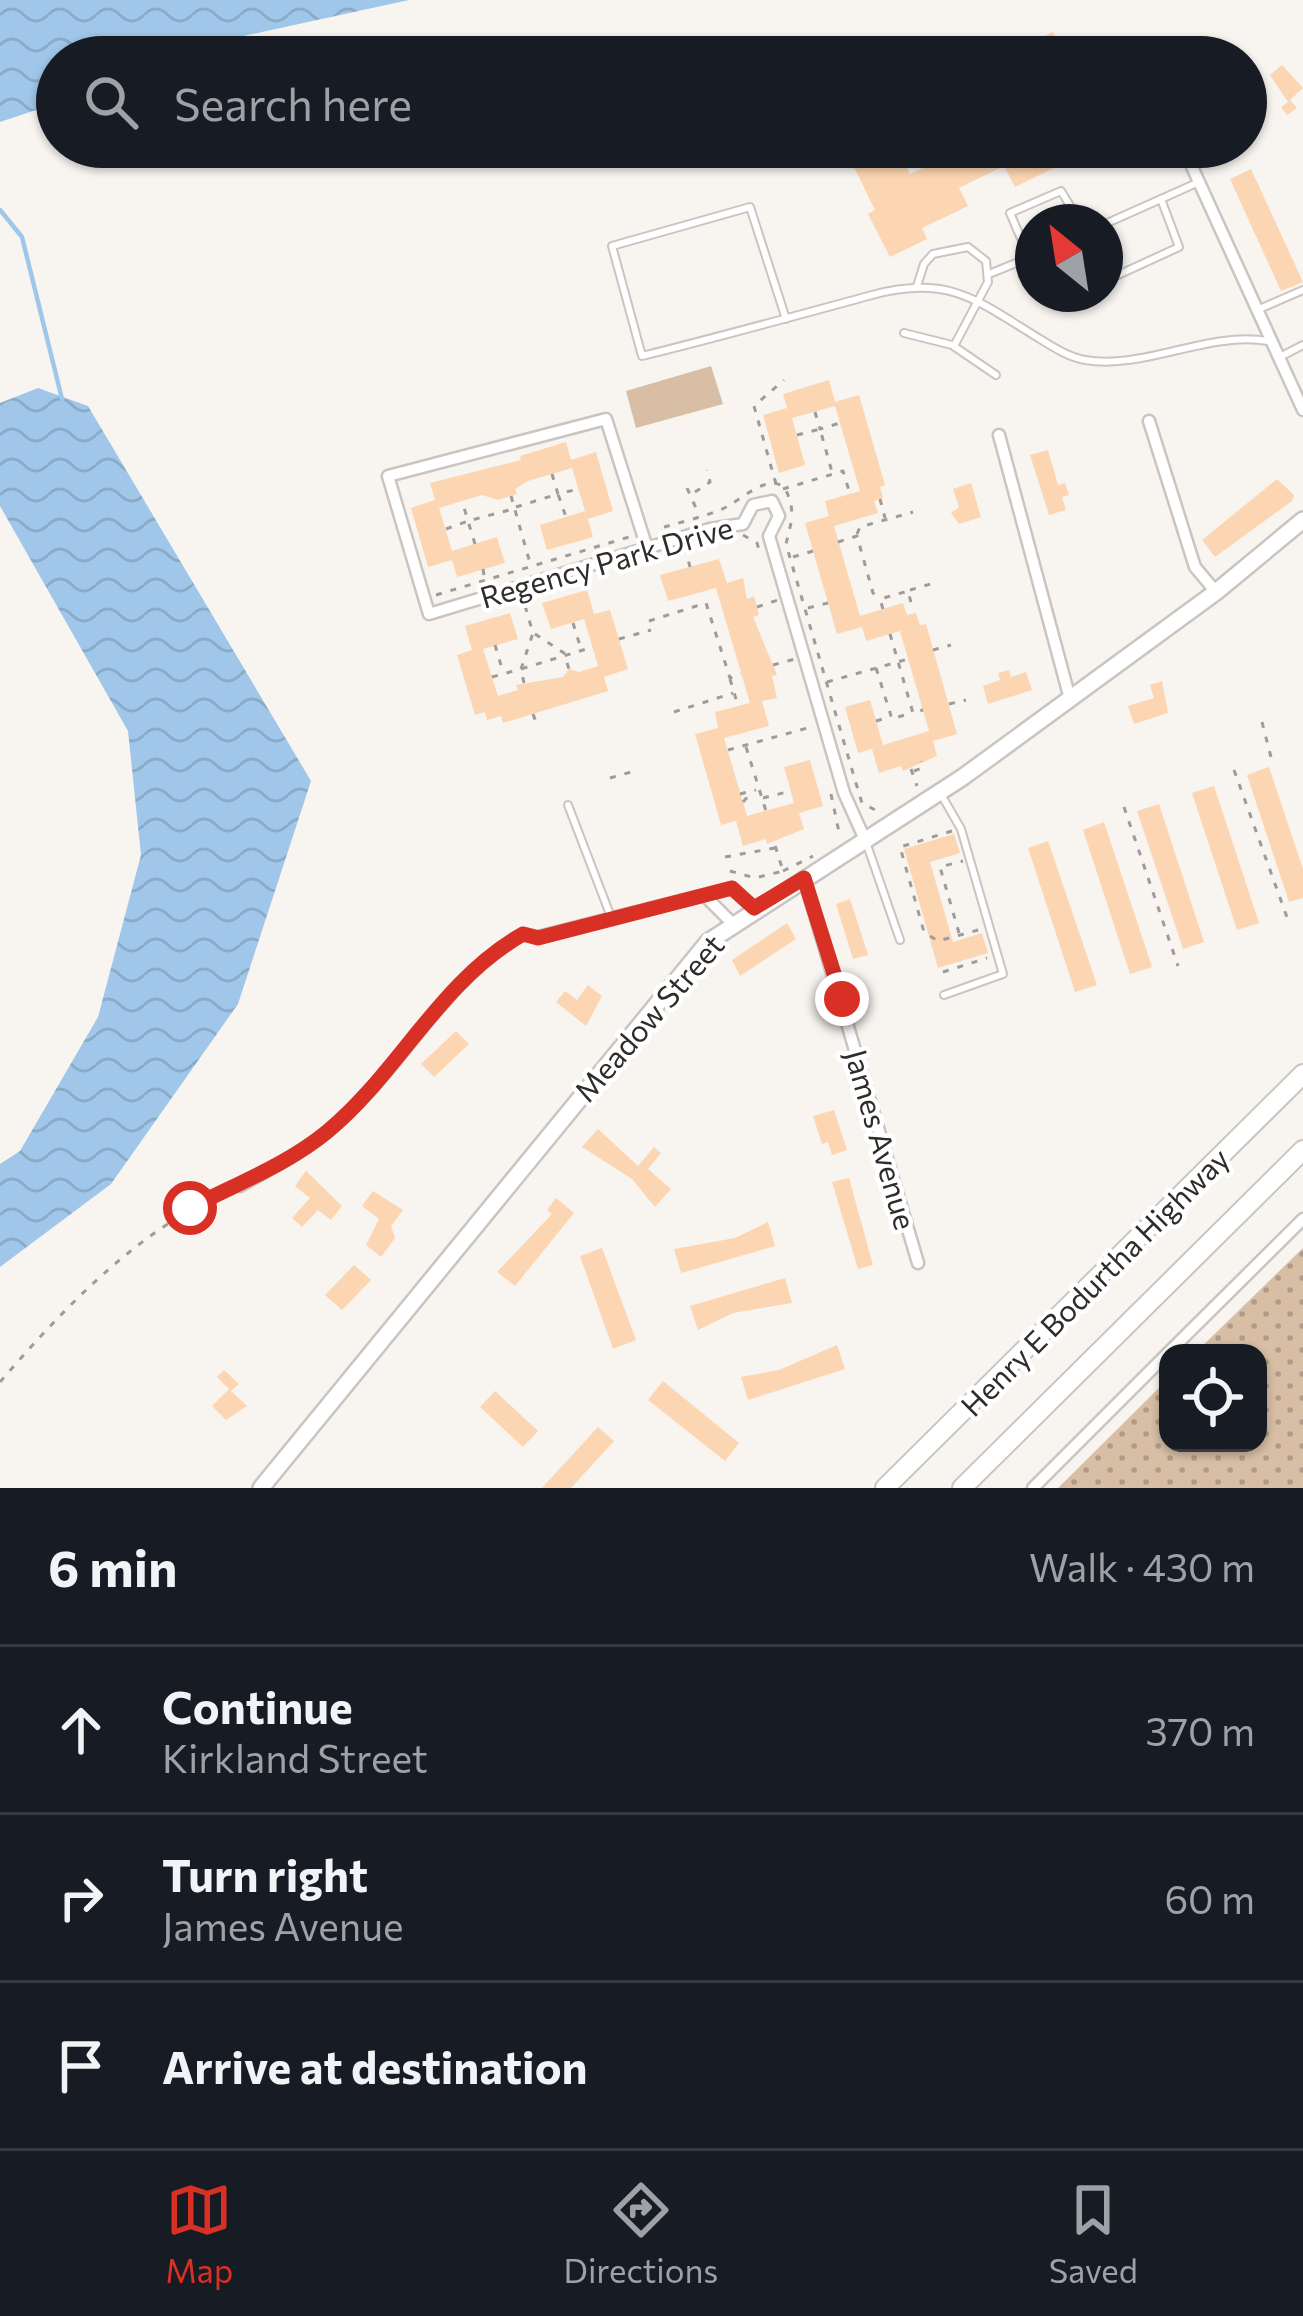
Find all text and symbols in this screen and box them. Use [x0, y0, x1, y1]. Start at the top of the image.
search box [36, 36, 1267, 168]
icon: search [78, 69, 144, 135]
text: Search here [174, 75, 412, 130]
north arrow [1015, 204, 1123, 312]
street label: Regency Park Drive [475, 507, 737, 615]
street label: Meadow Street [565, 926, 731, 1108]
route end [815, 972, 869, 1026]
street label: James Avenue [839, 1045, 925, 1233]
street label: Henry E Bodurtha Highway [952, 1139, 1236, 1423]
route start [163, 1181, 217, 1235]
map controls [1159, 1344, 1267, 1452]
button: locate [1159, 1344, 1267, 1452]
text: 6 min [48, 1535, 177, 1598]
text: Walk · 430 m [1029, 1542, 1255, 1590]
text: Continue [162, 1678, 353, 1733]
icon: ahead [48, 1697, 114, 1763]
text: 370 m [1145, 1706, 1255, 1754]
text: Kirkland Street [162, 1733, 428, 1781]
text: Turn right [162, 1846, 368, 1901]
icon: right [48, 1865, 114, 1931]
text: 60 m [1164, 1874, 1255, 1922]
text: James Avenue [162, 1901, 404, 1949]
icon: arrive [48, 2033, 114, 2099]
text: Arrive at destination [162, 2038, 588, 2093]
tab: Map [165, 2177, 233, 2290]
tab: Directions [564, 2177, 718, 2290]
tab: Saved [1049, 2177, 1138, 2290]

